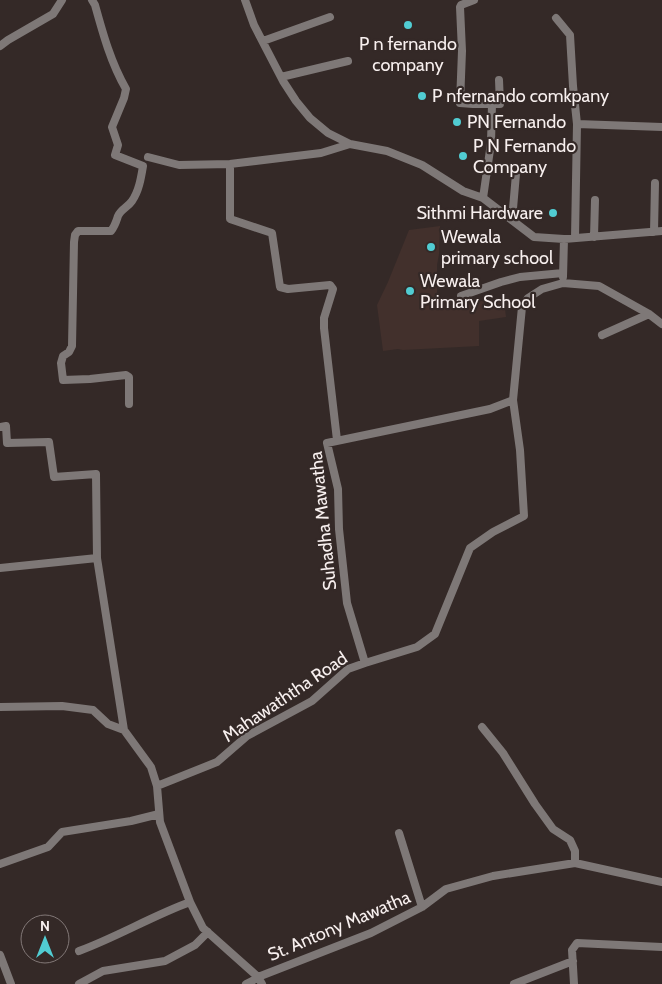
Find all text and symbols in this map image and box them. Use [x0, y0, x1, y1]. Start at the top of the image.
marker: P n fernando company [402, 19, 414, 31]
place label: P n fernando company [359, 33, 457, 76]
place label: P nfernando comkpany [432, 85, 609, 107]
marker: P nfernando comkpany [416, 90, 428, 102]
place label: PN Fernando [467, 111, 566, 133]
marker: PN Fernando [451, 116, 463, 128]
place label: P N Fernando Company [473, 135, 576, 178]
marker: P N Fernando Company [457, 150, 469, 162]
place label: Sithmi Hardware [416, 202, 543, 224]
marker: Sithmi Hardware [547, 207, 559, 219]
place label: Wewala primary school [441, 226, 554, 269]
marker: Wewala primary school [425, 241, 437, 253]
place label: Wewala Primary School [420, 270, 536, 313]
marker: Wewala Primary School [404, 285, 416, 297]
street label: Suhadha Mawatha [305, 450, 341, 592]
street label: Mahawaththa Road [218, 647, 352, 747]
street label: St. Antony Mawatha [264, 886, 414, 966]
north arrow [20, 914, 70, 964]
text: N [40, 917, 50, 935]

